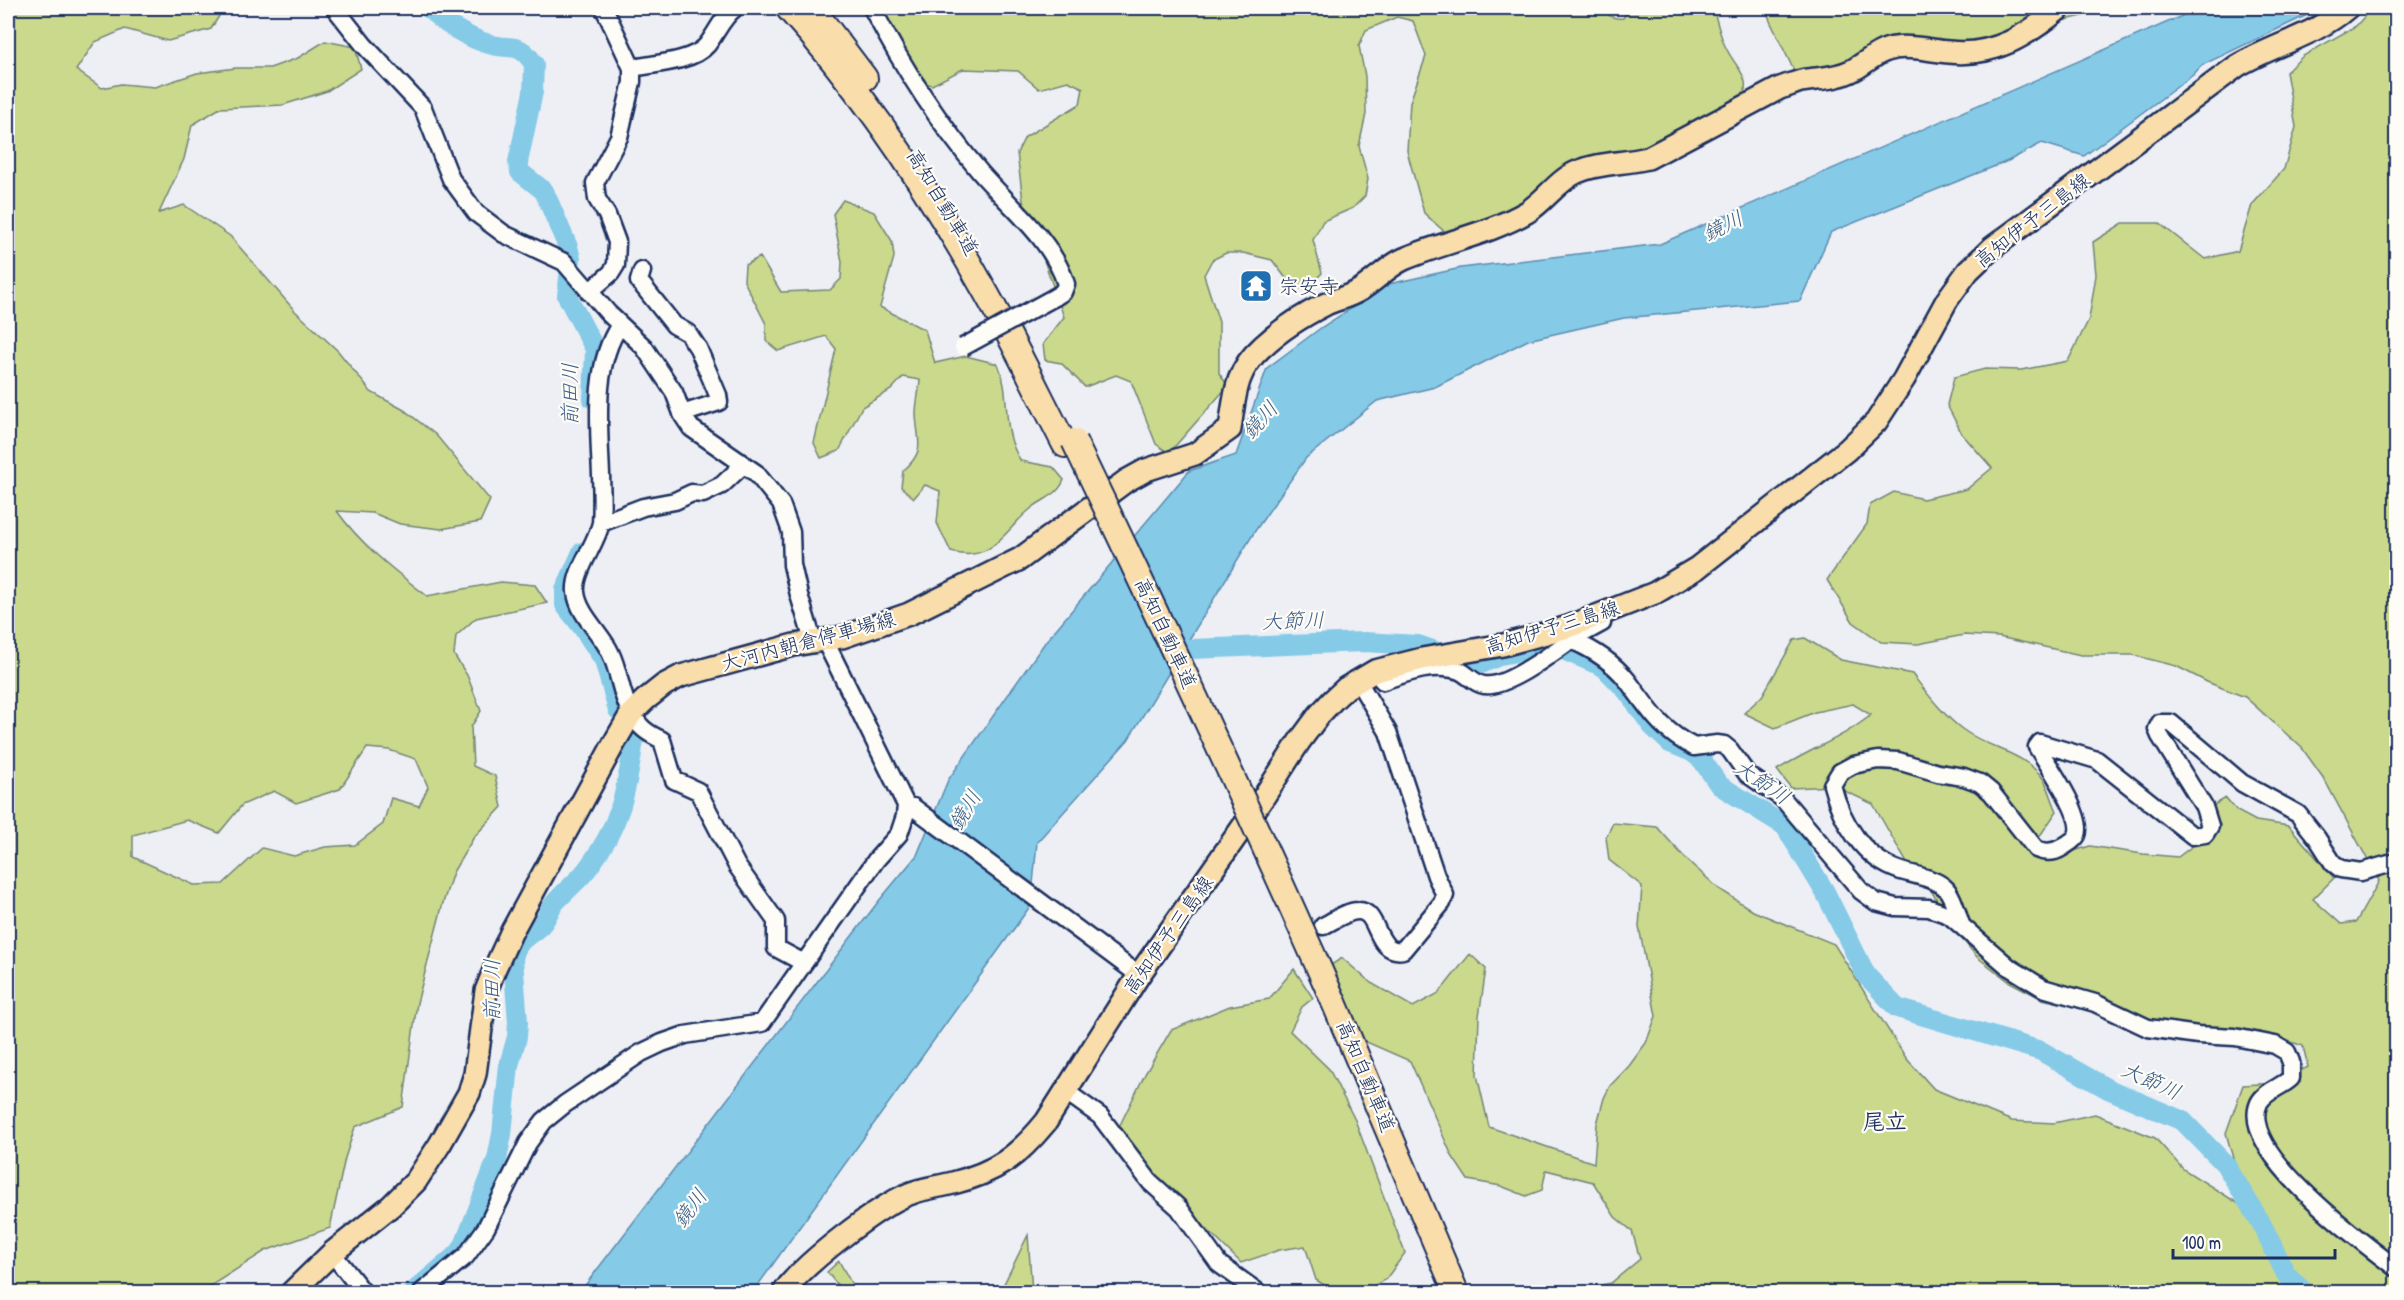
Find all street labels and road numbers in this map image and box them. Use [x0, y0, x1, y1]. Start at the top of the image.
street label: 高知自動車道 [901, 143, 986, 260]
street label: 高知伊予三島線 [1968, 166, 2095, 273]
street label: 高知自動車道 [1129, 573, 1204, 693]
street label: 高知伊予三島線 [1481, 593, 1623, 660]
street label: 大河内朝倉停車場線 [717, 604, 898, 677]
street label: 高知伊予三島線 [1116, 870, 1219, 1000]
street label: 高知自動車道 [1331, 1015, 1402, 1136]

